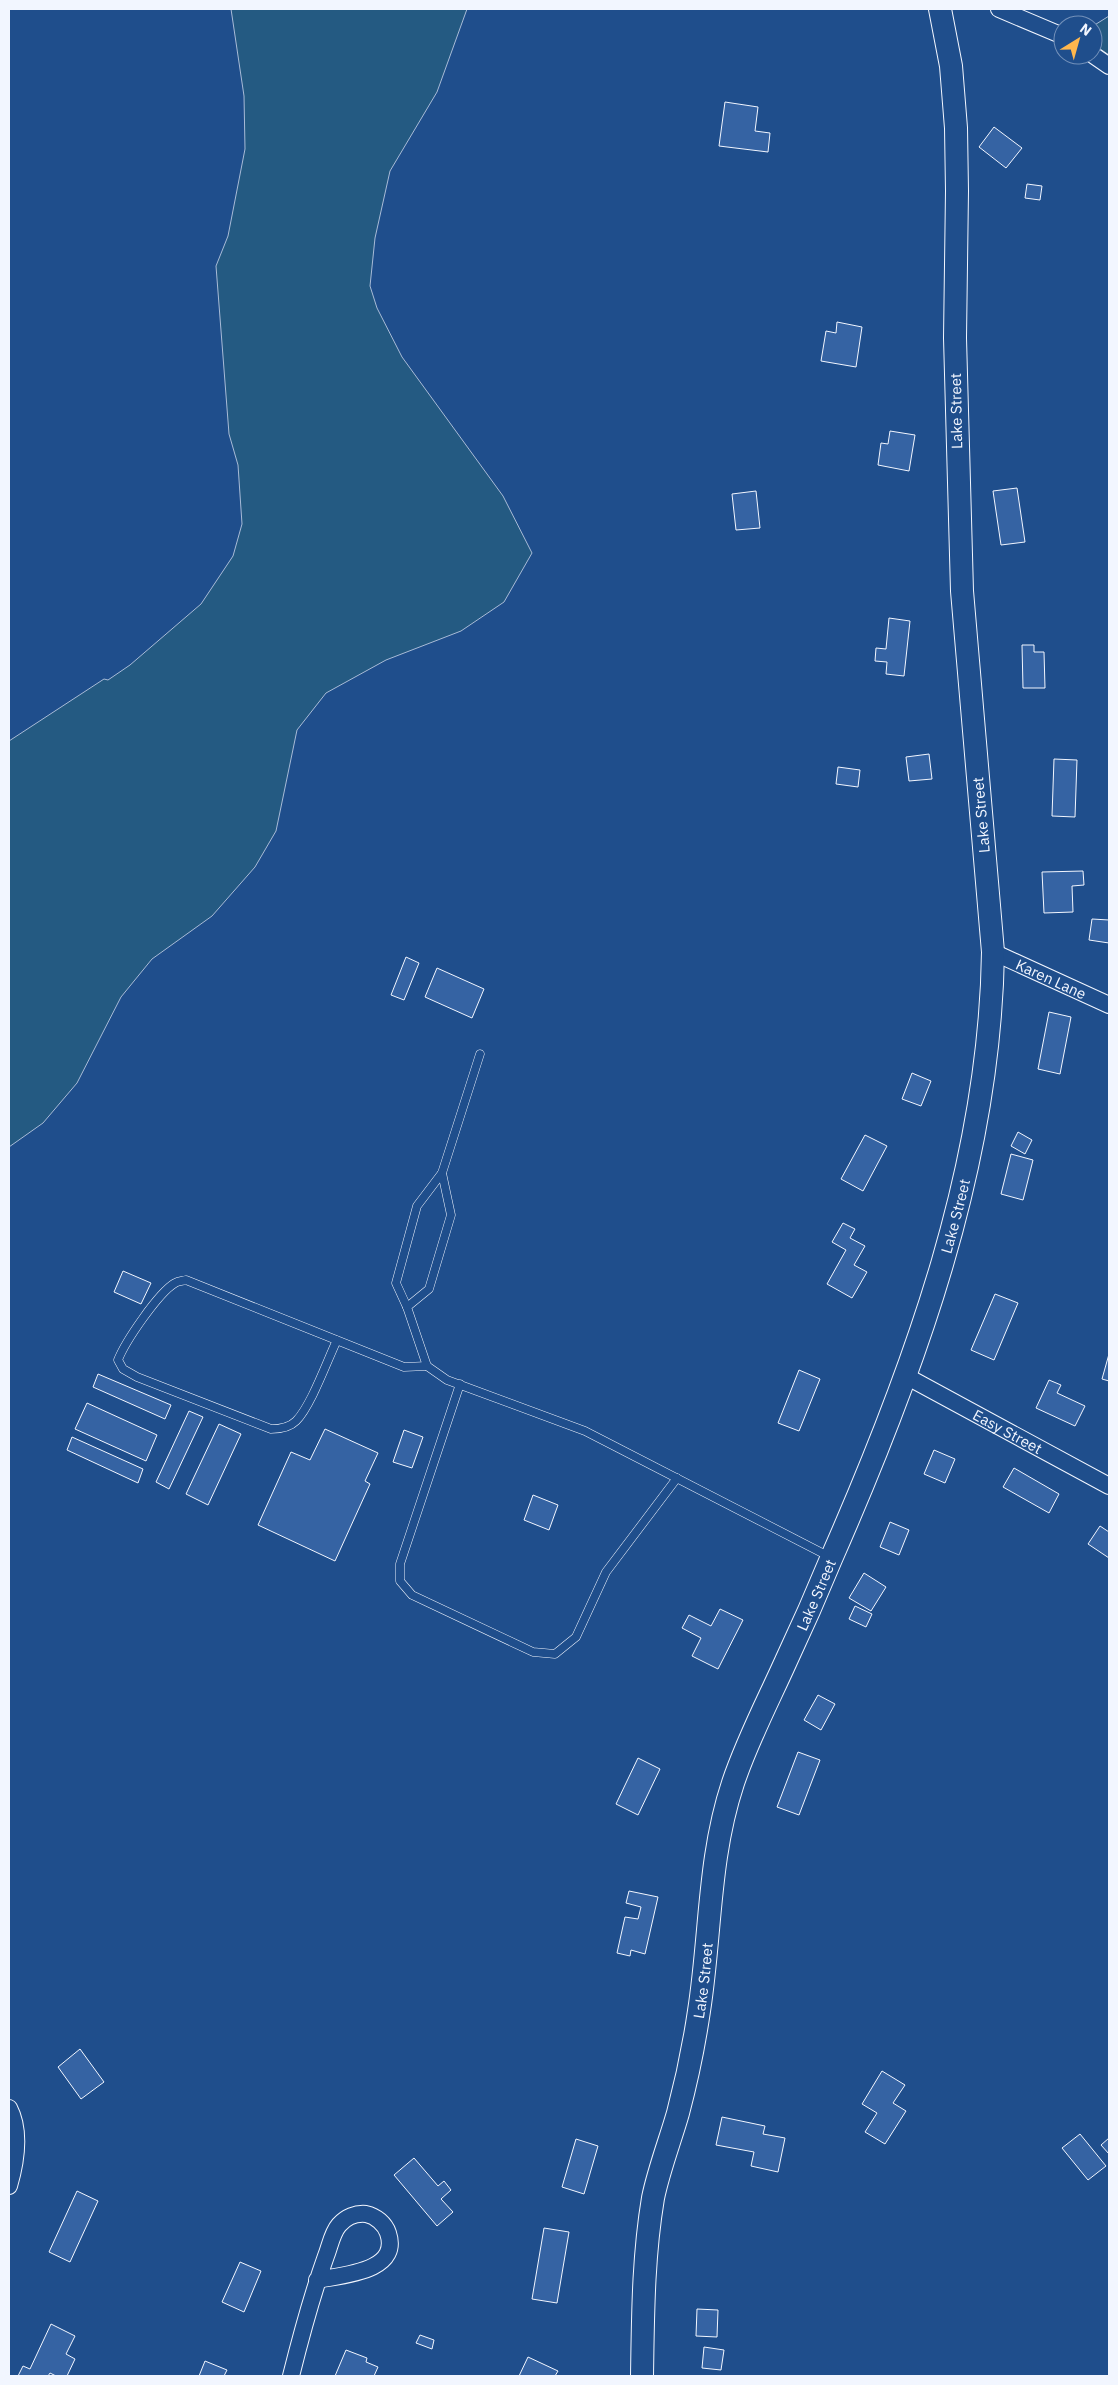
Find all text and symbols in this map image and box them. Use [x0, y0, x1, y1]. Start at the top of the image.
north arrow [1053, 15, 1103, 65]
text: N [1076, 19, 1095, 40]
street label: Lake Street [946, 373, 966, 449]
street label: Lake Street [968, 776, 994, 854]
street label: Karen Lane [1013, 954, 1089, 1003]
street label: Lake Street [936, 1177, 974, 1255]
street label: Easy Street [970, 1405, 1046, 1458]
street label: Lake Street [792, 1556, 839, 1633]
street label: Lake Street [689, 1942, 716, 2020]

